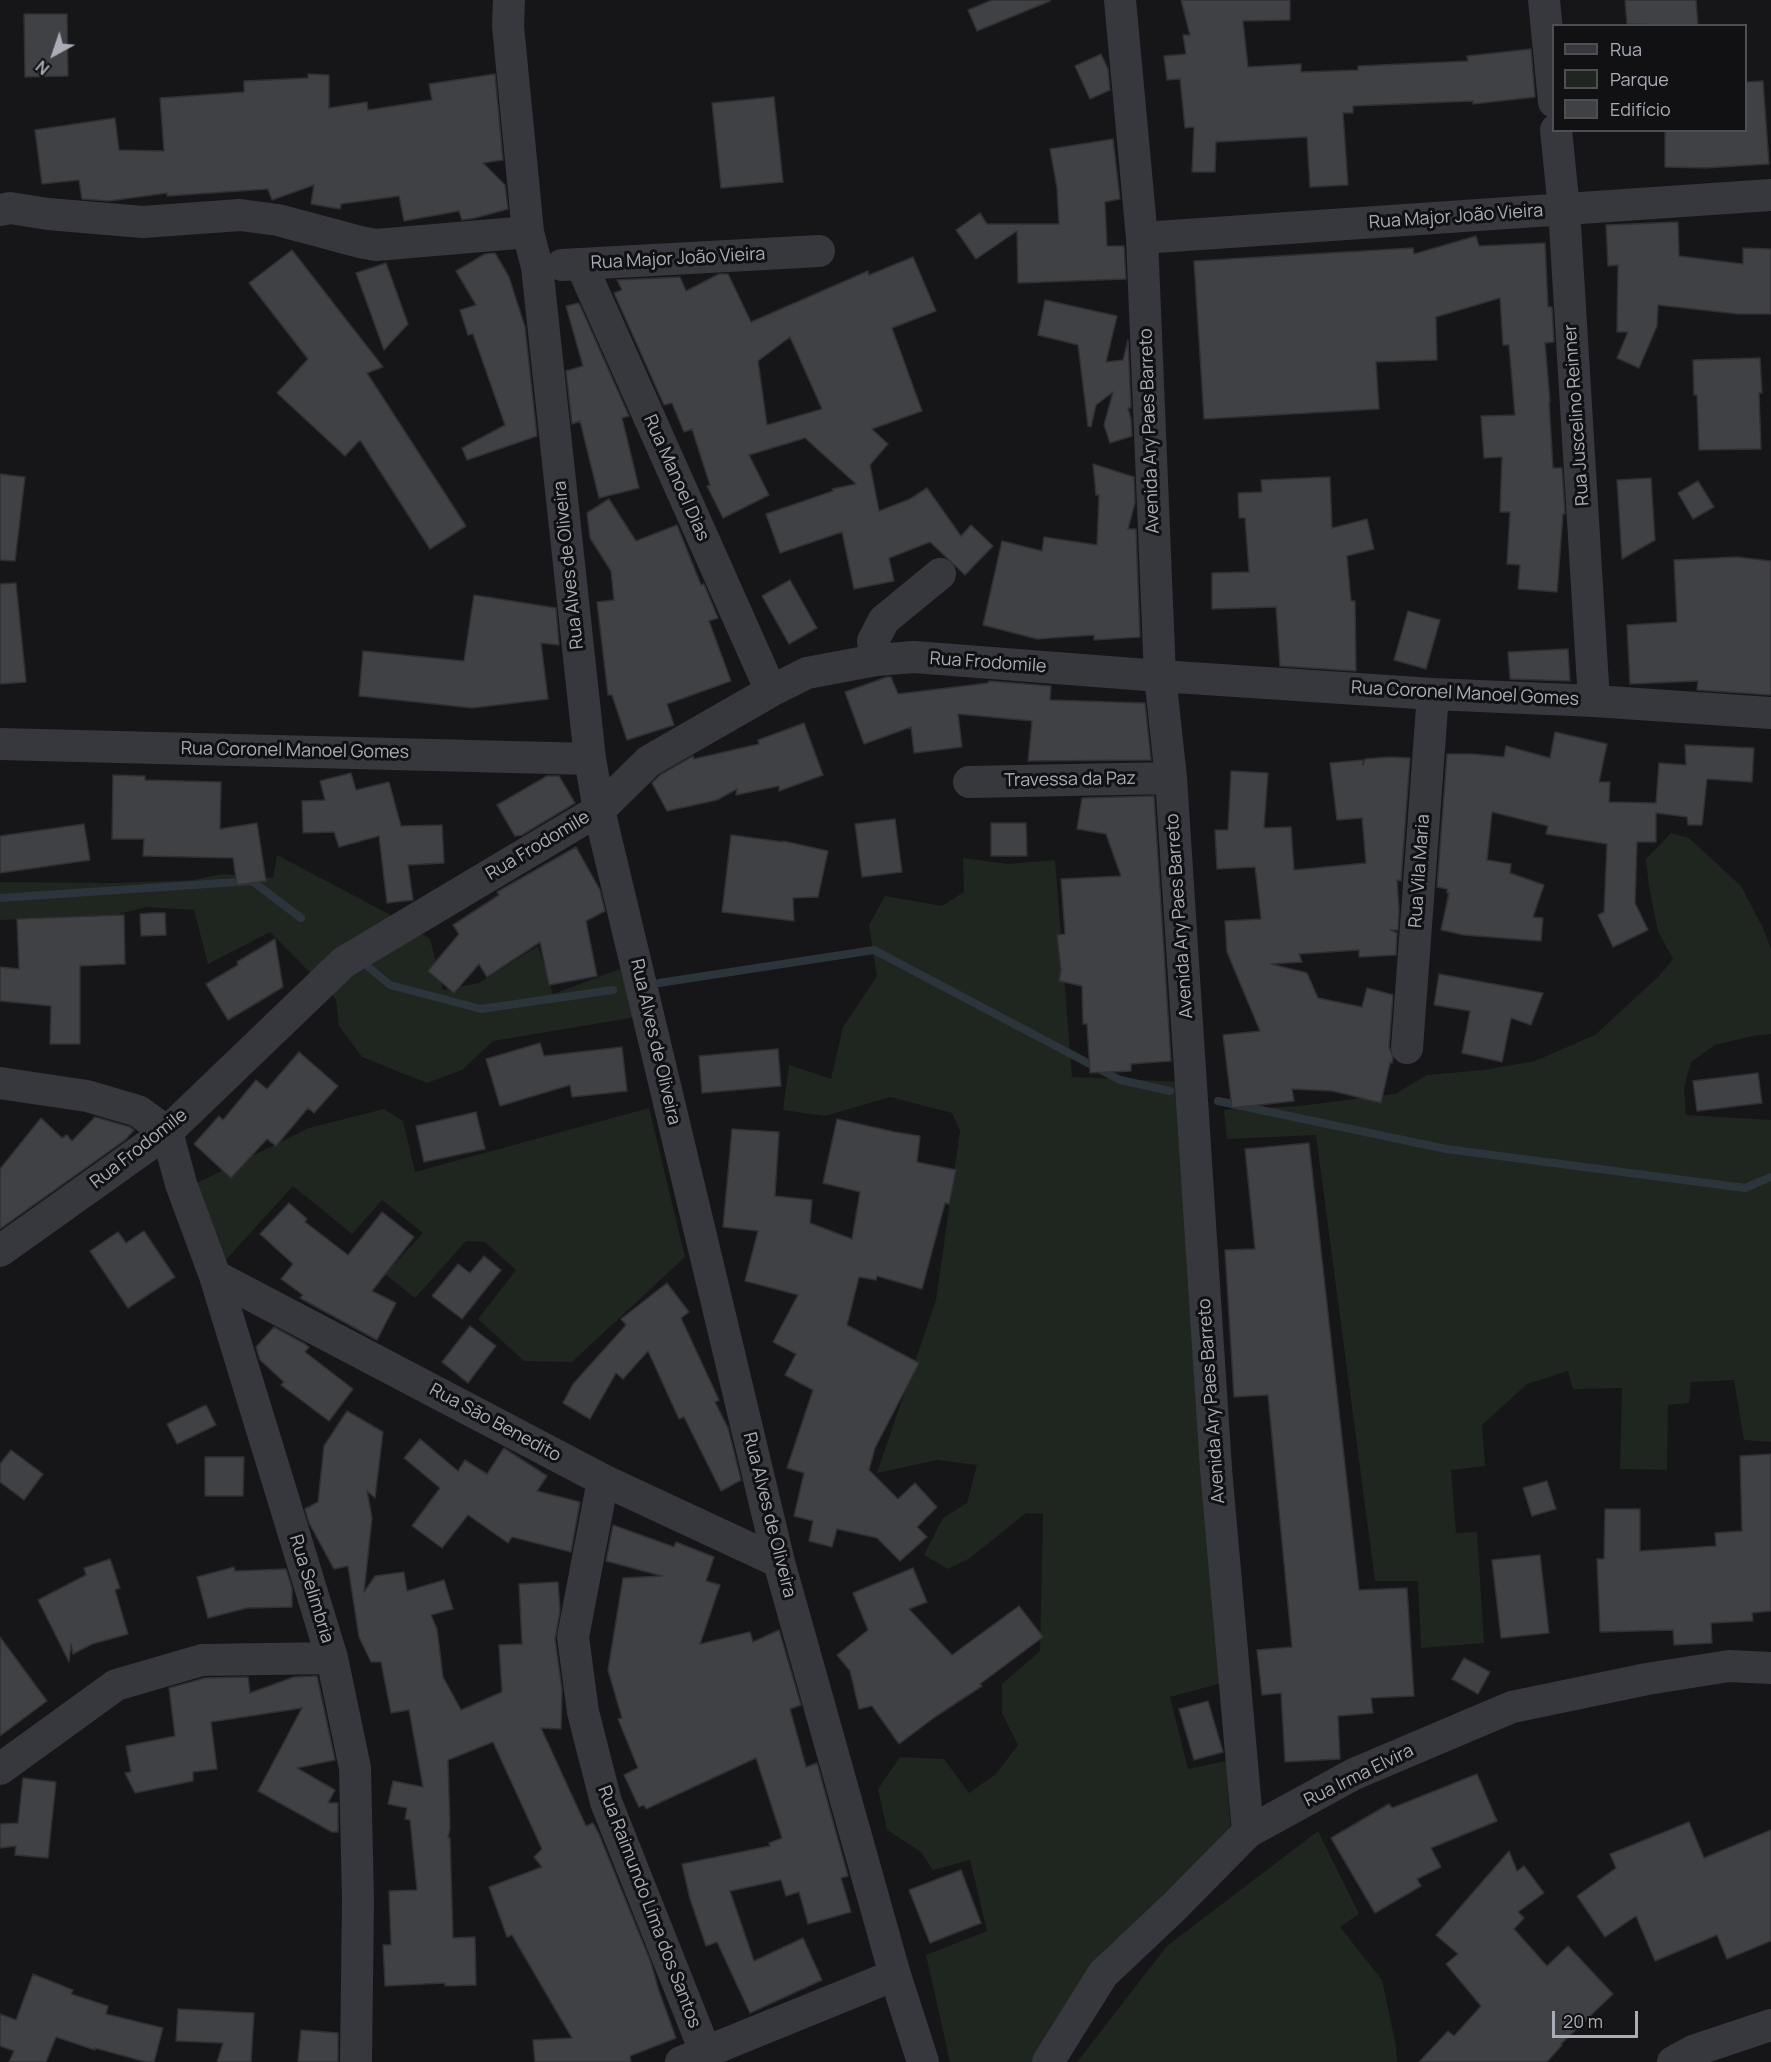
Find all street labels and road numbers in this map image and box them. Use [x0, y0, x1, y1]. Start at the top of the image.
street label: Rua Major João Vieira [1368, 200, 1544, 234]
street label: Rua Major João Vieira [590, 244, 766, 274]
street label: Rua Juscelino Reinner [1560, 323, 1594, 507]
street label: Avenida Ary Paes Barreto [1136, 328, 1164, 534]
street label: Rua Manoel Dias [638, 411, 714, 545]
street label: Rua Alves de Oliveira [549, 480, 589, 650]
street label: Rua Frodomile [929, 648, 1047, 678]
street label: Rua Coronel Manoel Gomes [1350, 677, 1580, 711]
street label: Rua Coronel Manoel Gomes [181, 738, 409, 764]
street label: Travessa da Paz [1004, 768, 1136, 792]
street label: Rua Frodomile [482, 807, 594, 885]
street label: Avenida Ary Paes Barreto [1162, 813, 1198, 1019]
street label: Rua Vila Maria [1405, 813, 1435, 929]
street label: Rua Alves de Oliveira [625, 957, 685, 1127]
street label: Rua Frodomile [86, 1104, 192, 1194]
street label: Avenida Ary Paes Barreto [1194, 1298, 1230, 1504]
street label: Rua São Benedito [426, 1379, 564, 1467]
street label: Rua Alves de Oliveira [738, 1430, 800, 1600]
street label: Rua Selimbria [284, 1532, 338, 1646]
street label: Rua Irma Elvira [1301, 1740, 1417, 1812]
street label: Rua Raimundo Lima dos Santos [593, 1783, 705, 2031]

